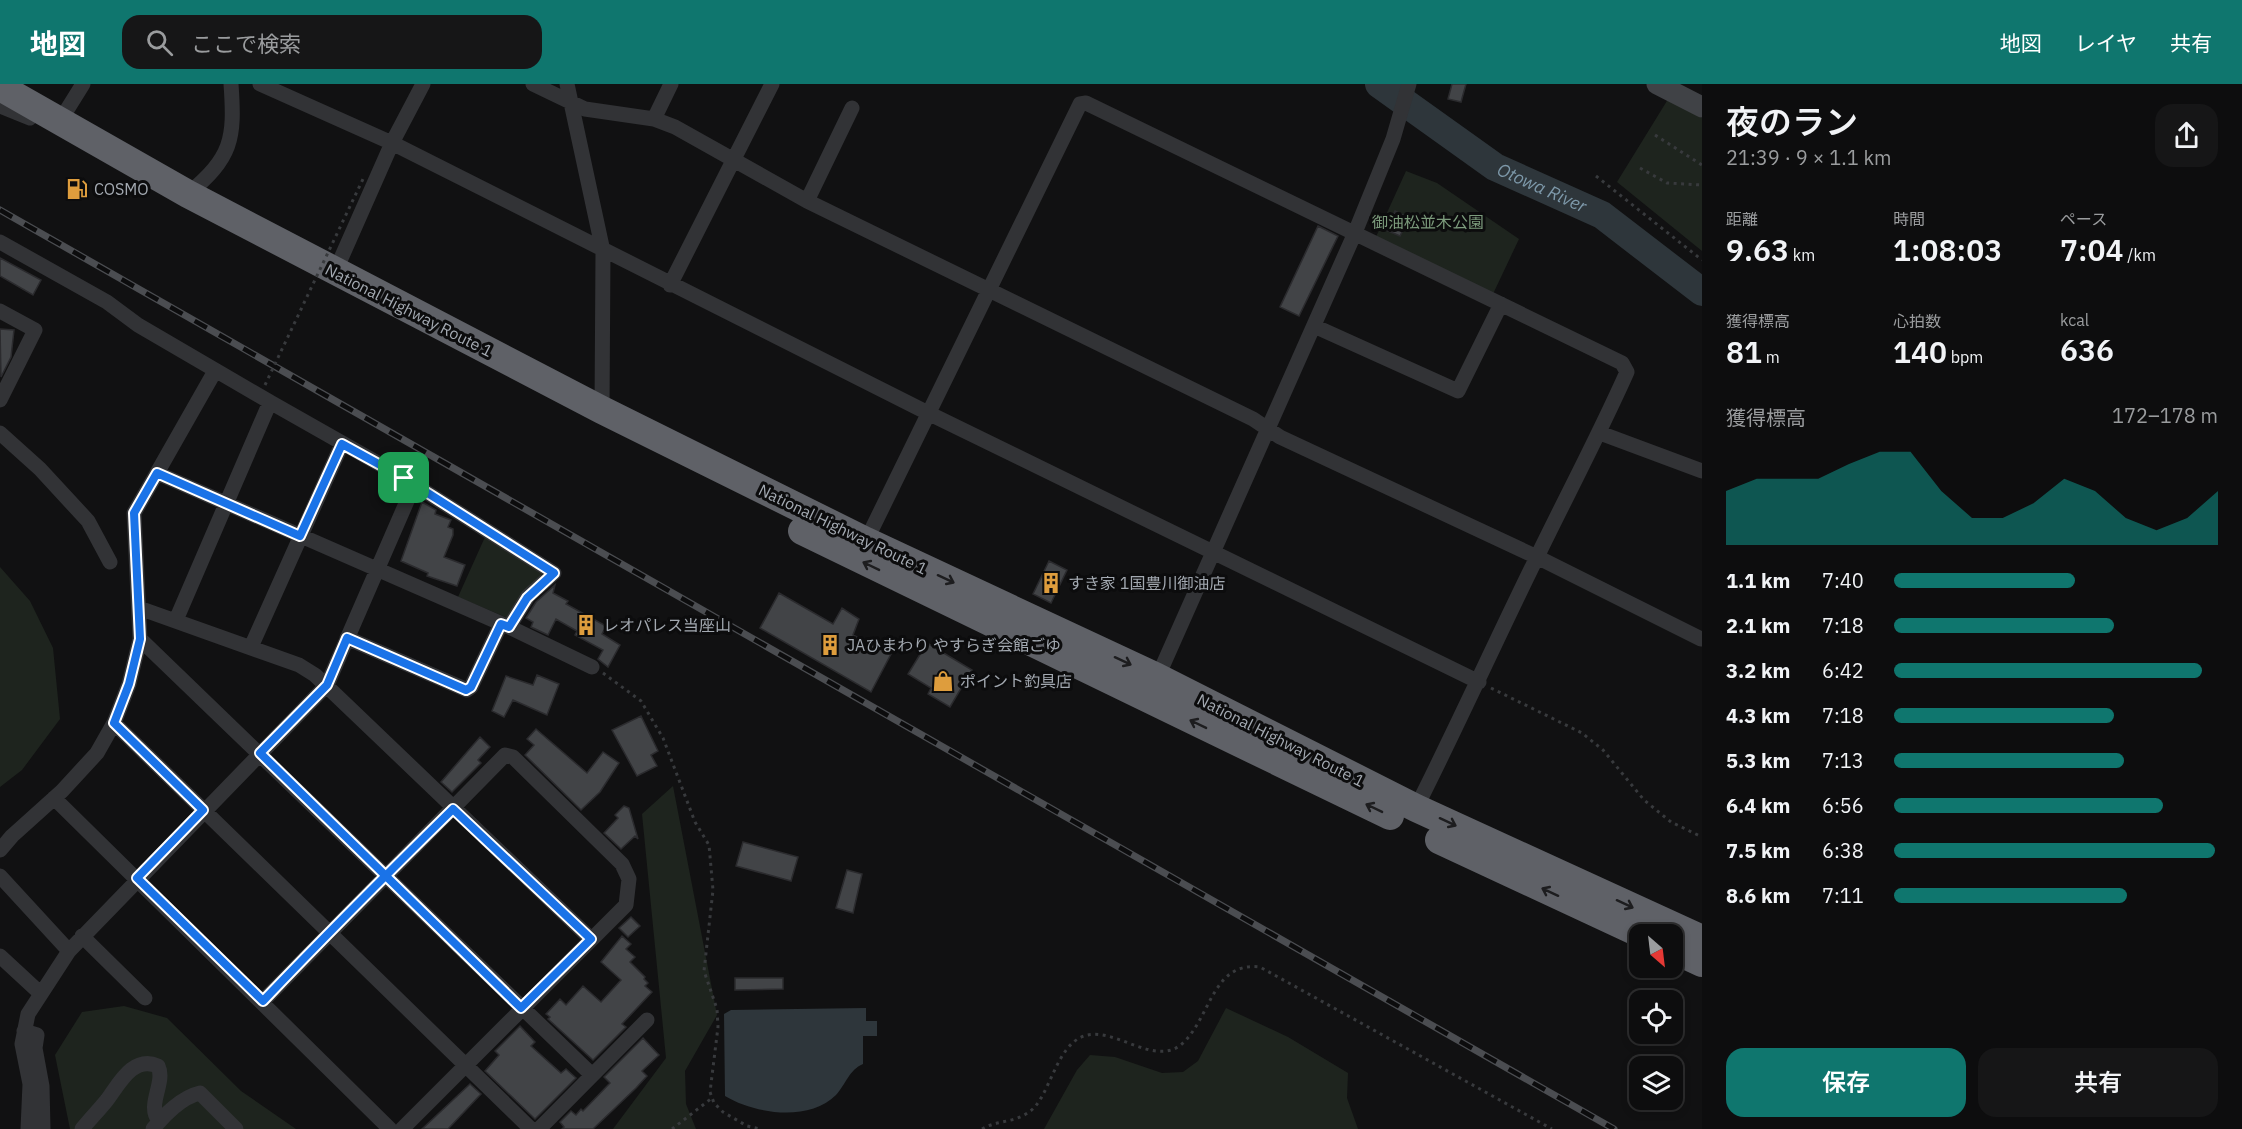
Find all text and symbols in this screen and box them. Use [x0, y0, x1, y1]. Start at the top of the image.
search box [122, 15, 542, 69]
text: 地図 [30, 25, 86, 62]
icon: search [143, 26, 176, 59]
text: ここで検索 [191, 29, 301, 58]
text: 地図 [2000, 29, 2042, 57]
text: レイヤ [2075, 29, 2137, 57]
text: 共有 [2170, 29, 2212, 57]
text: 夜のラン [1726, 100, 1858, 143]
button: share [2155, 104, 2218, 167]
text: 21:39 · 9 × 1.1 km [1726, 144, 1891, 171]
water label: Otowa River [1494, 158, 1591, 218]
fuel station icon: COSMO [65, 177, 89, 201]
place label: COSMO [94, 179, 149, 199]
text: 距離 [1726, 209, 1758, 229]
text: 時間 [1893, 209, 1925, 229]
text: ペース [2060, 209, 2107, 229]
park label: 御油松並木公園 [1372, 212, 1484, 232]
text: 9.63 [1726, 230, 1789, 269]
text: 1:08:03 [1893, 230, 2002, 269]
text: 7:04 [2060, 230, 2124, 269]
text: km [1789, 245, 1815, 265]
text: /km [2124, 245, 2156, 265]
street label: National Highway Route 1 [322, 259, 496, 361]
text: kcal [2060, 310, 2089, 330]
text: 獲得標高 [1726, 311, 1790, 331]
text: 心拍数 [1893, 311, 1941, 331]
text: 636 [2060, 330, 2114, 369]
text: 81 [1726, 332, 1762, 371]
text: 140 [1893, 332, 1947, 371]
text: m [1762, 347, 1780, 367]
text: bpm [1947, 347, 1983, 367]
text: 172–178 m [2112, 402, 2218, 429]
text: 獲得標高 [1726, 404, 1806, 431]
pin [378, 452, 429, 503]
icon: arrive [387, 461, 420, 494]
street label: National Highway Route 1 [755, 479, 931, 579]
one-way arrow [863, 560, 881, 572]
text: 1.1 km [1726, 567, 1790, 594]
text: 7:40 [1822, 567, 1864, 594]
building icon: すき家 1国豊川御油店 [1039, 571, 1063, 595]
one-way arrow [937, 573, 955, 585]
place label: すき家 1国豊川御油店 [1068, 573, 1225, 593]
text: 2.1 km [1726, 612, 1790, 639]
text: 7:18 [1822, 612, 1864, 639]
building icon: レオパレス当座山 [574, 613, 598, 637]
place label: レオパレス当座山 [603, 615, 731, 635]
building icon: JAひまわり やすらぎ会館ごゆ [818, 633, 842, 657]
place label: JAひまわり やすらぎ会館ごゆ [847, 635, 1061, 655]
one-way arrow [1113, 656, 1131, 668]
text: 3.2 km [1726, 657, 1790, 684]
text: 6:42 [1822, 657, 1864, 684]
shop icon: ポイント釣具店 [931, 669, 955, 693]
place label: ポイント釣具店 [960, 671, 1072, 691]
street label: National Highway Route 1 [1194, 689, 1368, 791]
text: 4.3 km [1726, 702, 1790, 729]
text: 7:18 [1822, 702, 1864, 729]
one-way arrow [1190, 717, 1208, 729]
text: 5.3 km [1726, 747, 1790, 774]
text: 7:13 [1822, 747, 1864, 774]
text: 6.4 km [1726, 792, 1790, 819]
text: 6:56 [1822, 792, 1864, 819]
one-way arrow [1365, 802, 1383, 814]
one-way arrow [1439, 817, 1457, 829]
text: 7.5 km [1726, 837, 1790, 864]
text: 6:38 [1822, 837, 1864, 864]
text: 8.6 km [1726, 882, 1790, 909]
text: 7:11 [1822, 882, 1864, 909]
one-way arrow [1541, 886, 1559, 898]
one-way arrow [1616, 899, 1634, 910]
north arrow [1629, 924, 1683, 978]
map controls [1629, 924, 1683, 1110]
button: locate [1629, 990, 1683, 1044]
button: 保存 [1726, 1048, 1966, 1117]
button: 共有 [1978, 1048, 2218, 1117]
button: layers [1629, 1056, 1683, 1110]

